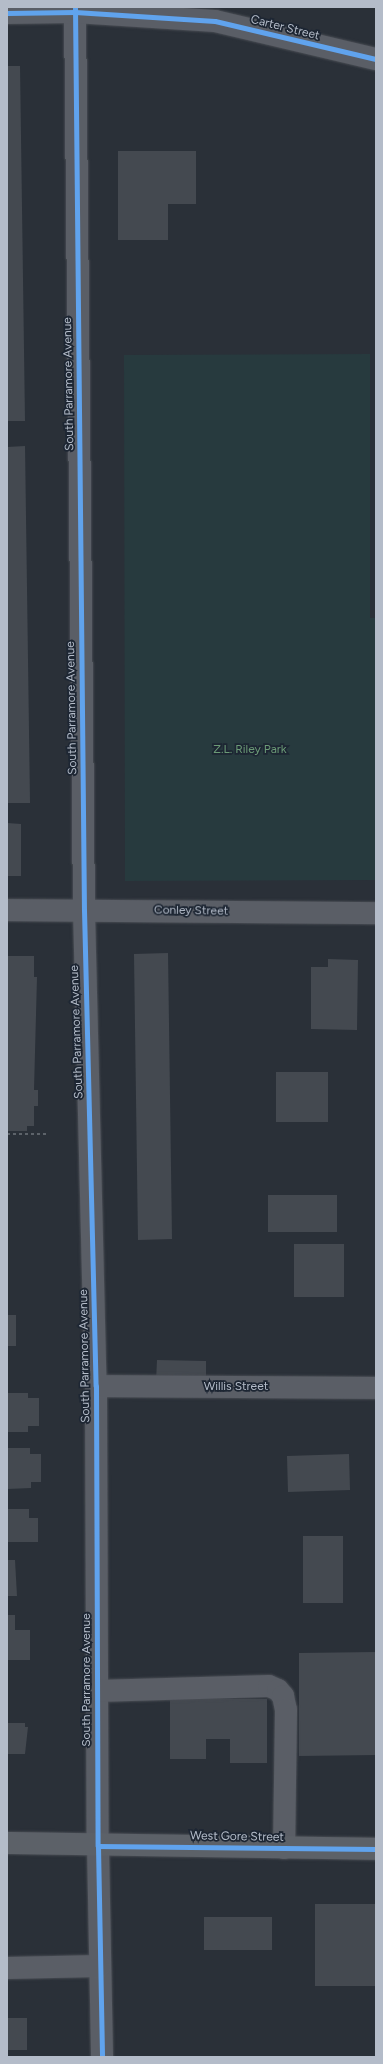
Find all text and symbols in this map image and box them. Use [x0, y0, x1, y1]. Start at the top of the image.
street label: Carter Street [249, 12, 321, 44]
street label: South Parramore Avenue [61, 317, 77, 451]
street label: South Parramore Avenue [64, 641, 80, 775]
park label: Z.L. Riley Park [213, 743, 287, 757]
street label: Conley Street [154, 903, 228, 919]
street label: South Parramore Avenue [67, 965, 87, 1099]
street label: South Parramore Avenue [77, 1289, 93, 1423]
street label: Willis Street [204, 1380, 268, 1394]
street label: South Parramore Avenue [80, 1613, 94, 1747]
street label: West Gore Street [190, 1829, 284, 1845]

